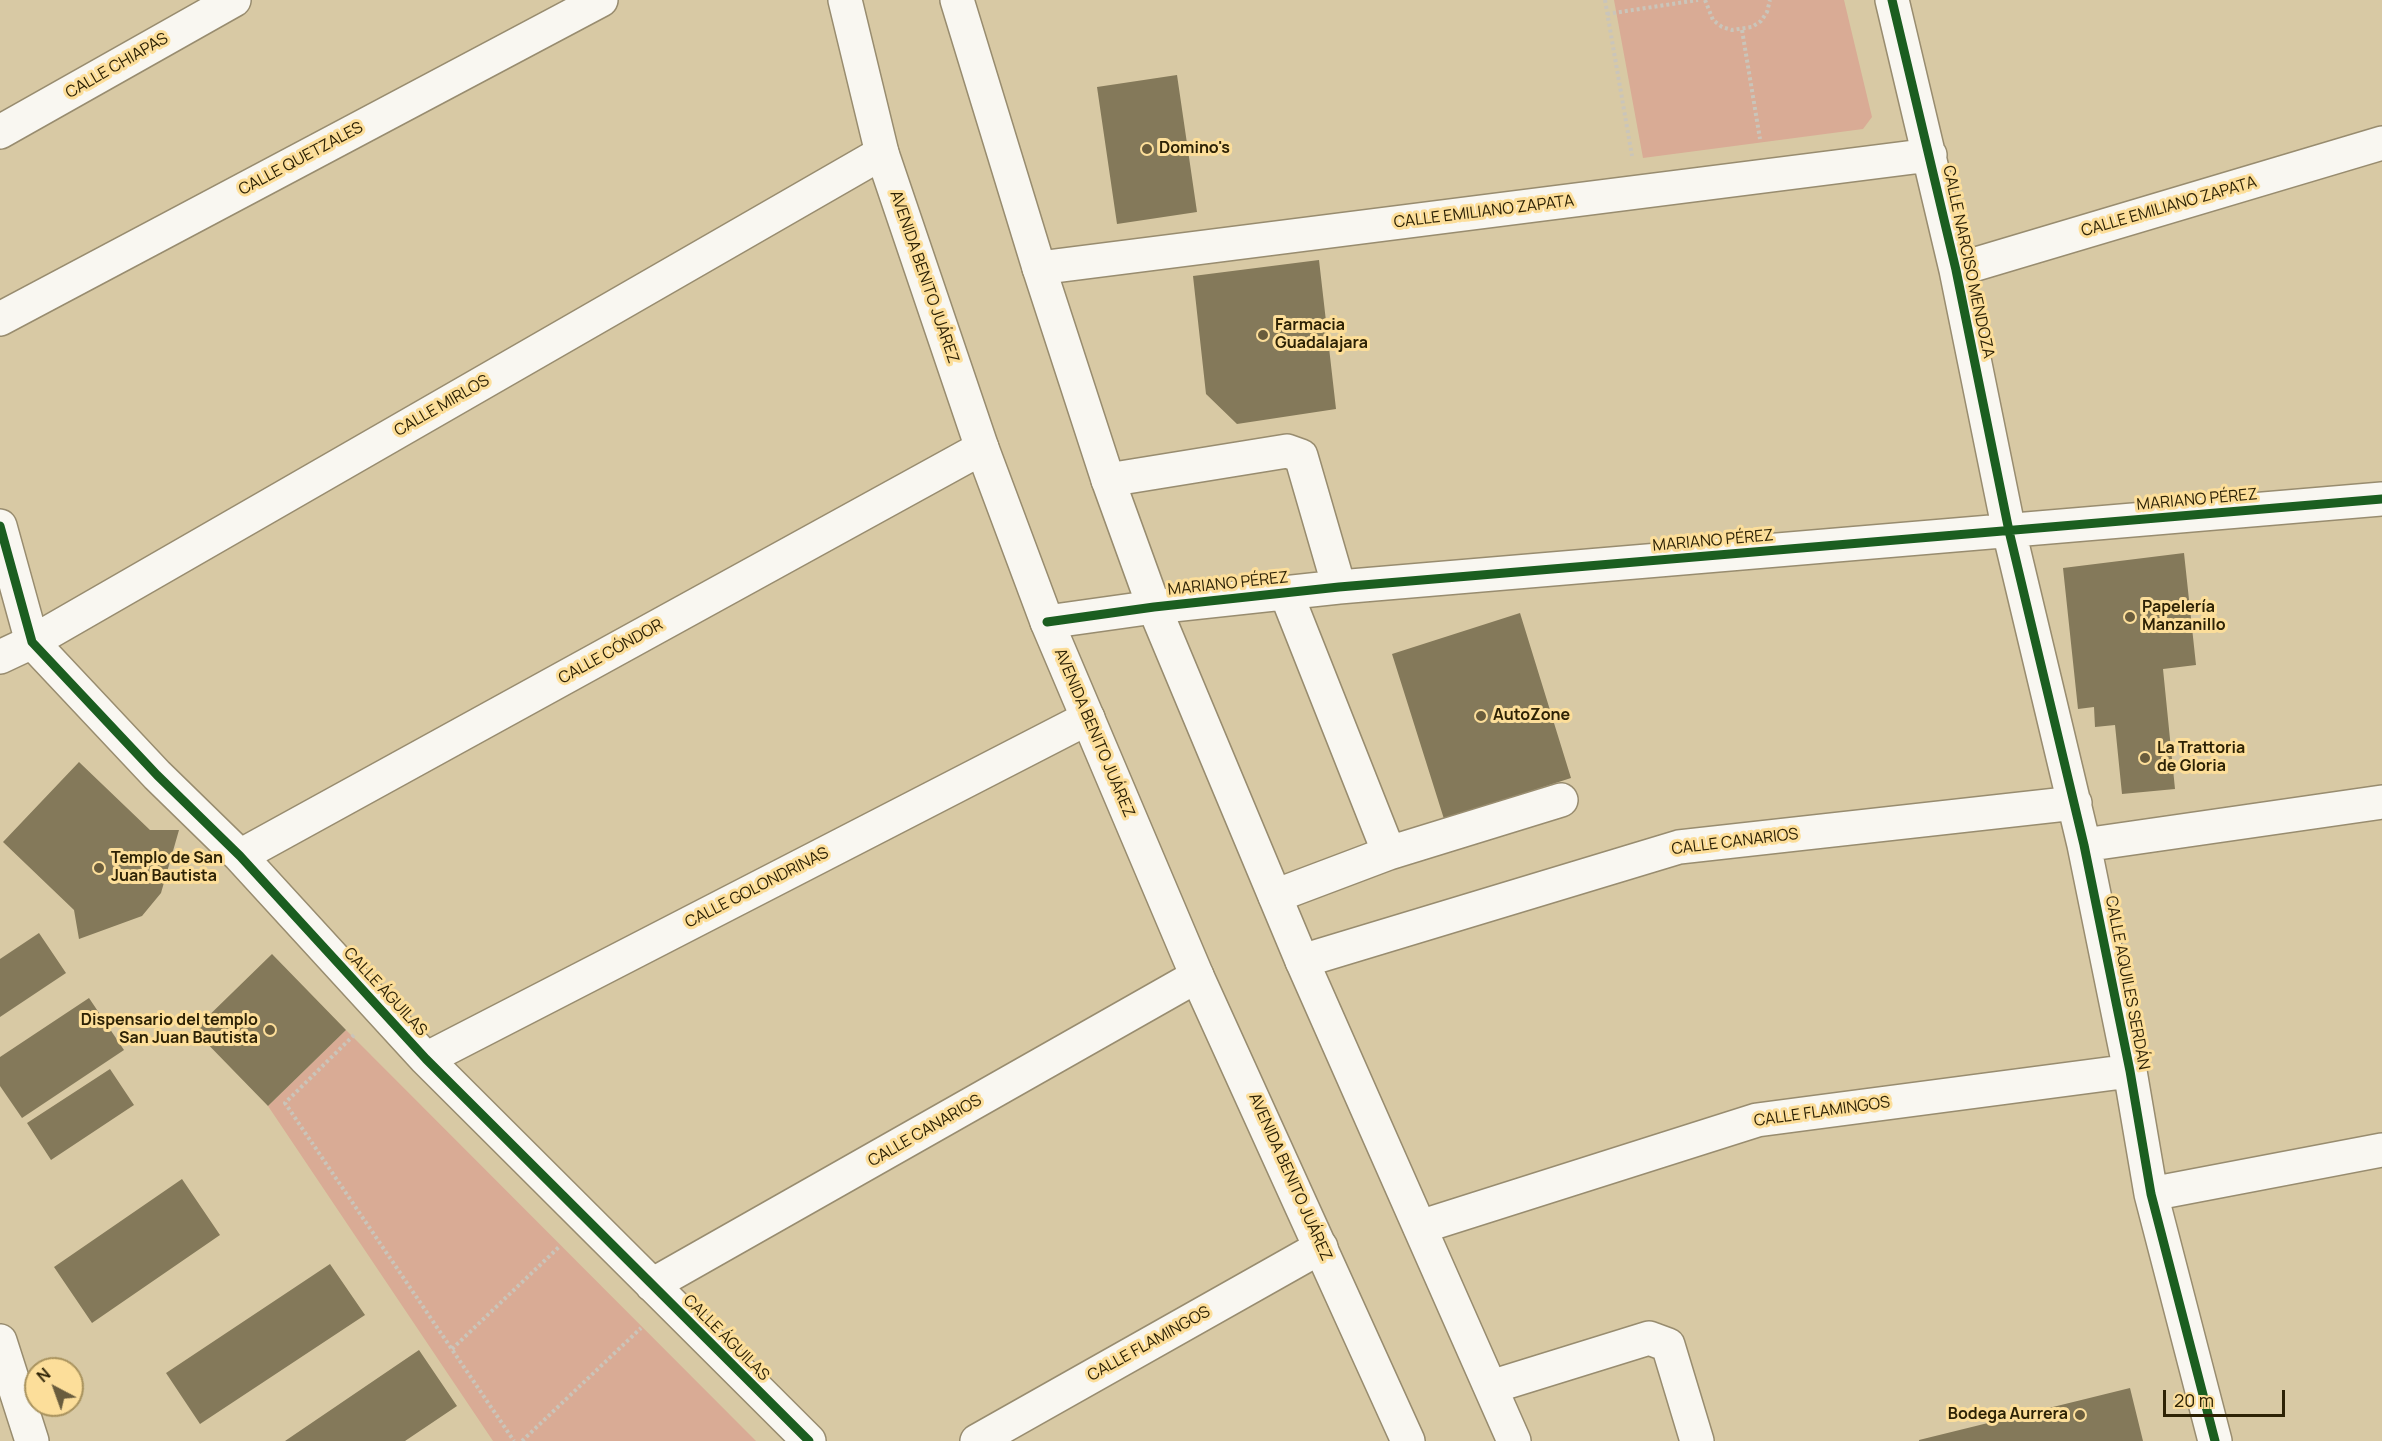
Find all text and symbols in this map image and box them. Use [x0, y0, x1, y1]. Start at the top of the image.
street label: CALLE CHIAPAS [63, 29, 171, 103]
street label: CALLE QUETZALES [236, 118, 366, 200]
place label: Domino's [1159, 139, 1230, 159]
marker: Domino's [1140, 142, 1154, 156]
street label: CALLE NARCISO MENDOZA [1938, 164, 1998, 360]
street label: CALLE EMILIANO ZAPATA [2079, 173, 2259, 241]
street label: AVENIDA BENITO JUÁREZ [885, 188, 963, 366]
street label: CALLE EMILIANO ZAPATA [1393, 191, 1575, 233]
place label: Farmacia Guadalajara [1275, 316, 1368, 354]
marker: Farmacia Guadalajara [1256, 328, 1270, 342]
street label: CALLE MIRLOS [391, 371, 493, 441]
street label: MARIANO PÉREZ [2136, 485, 2258, 515]
street label: MARIANO PÉREZ [1652, 526, 1774, 556]
street label: MARIANO PÉREZ [1167, 568, 1289, 600]
place label: Papelería Manzanillo [2142, 598, 2226, 636]
marker: Papelería Manzanillo [2123, 610, 2137, 624]
street label: CALLE CÓNDOR [555, 615, 667, 689]
street label: AVENIDA BENITO JUÁREZ [1050, 646, 1138, 820]
place label: AutoZone [1493, 706, 1570, 726]
marker: AutoZone [1474, 709, 1488, 723]
place label: La Trattoria de Gloria [2157, 739, 2245, 777]
marker: La Trattoria de Gloria [2138, 751, 2152, 765]
street label: CALLE CANARIOS [1671, 825, 1799, 859]
street label: CALLE GOLONDRINAS [682, 844, 832, 932]
place label: Templo de San Juan Bautista [111, 849, 223, 887]
marker: Templo de San Juan Bautista [92, 861, 106, 875]
street label: CALLE AQUILES SERDÁN [2101, 894, 2153, 1072]
street label: CALLE ÁGUILAS [339, 944, 431, 1040]
place label: Dispensario del templo San Juan Bautista [81, 1011, 258, 1049]
marker: Dispensario del templo San Juan Bautista [263, 1023, 277, 1037]
street label: AVENIDA BENITO JUÁREZ [1244, 1090, 1336, 1264]
street label: CALLE CANARIOS [865, 1091, 985, 1171]
street label: CALLE FLAMINGOS [1753, 1093, 1891, 1131]
street label: CALLE ÁGUILAS [679, 1291, 773, 1385]
street label: CALLE FLAMINGOS [1084, 1302, 1214, 1386]
north arrow [24, 1357, 84, 1417]
text: N [32, 1363, 55, 1387]
scale bar [2166, 1378, 2288, 1416]
text: 20 m [2174, 1388, 2214, 1412]
place label: Bodega Aurrera [1948, 1405, 2068, 1425]
marker: Bodega Aurrera [2073, 1408, 2087, 1422]

